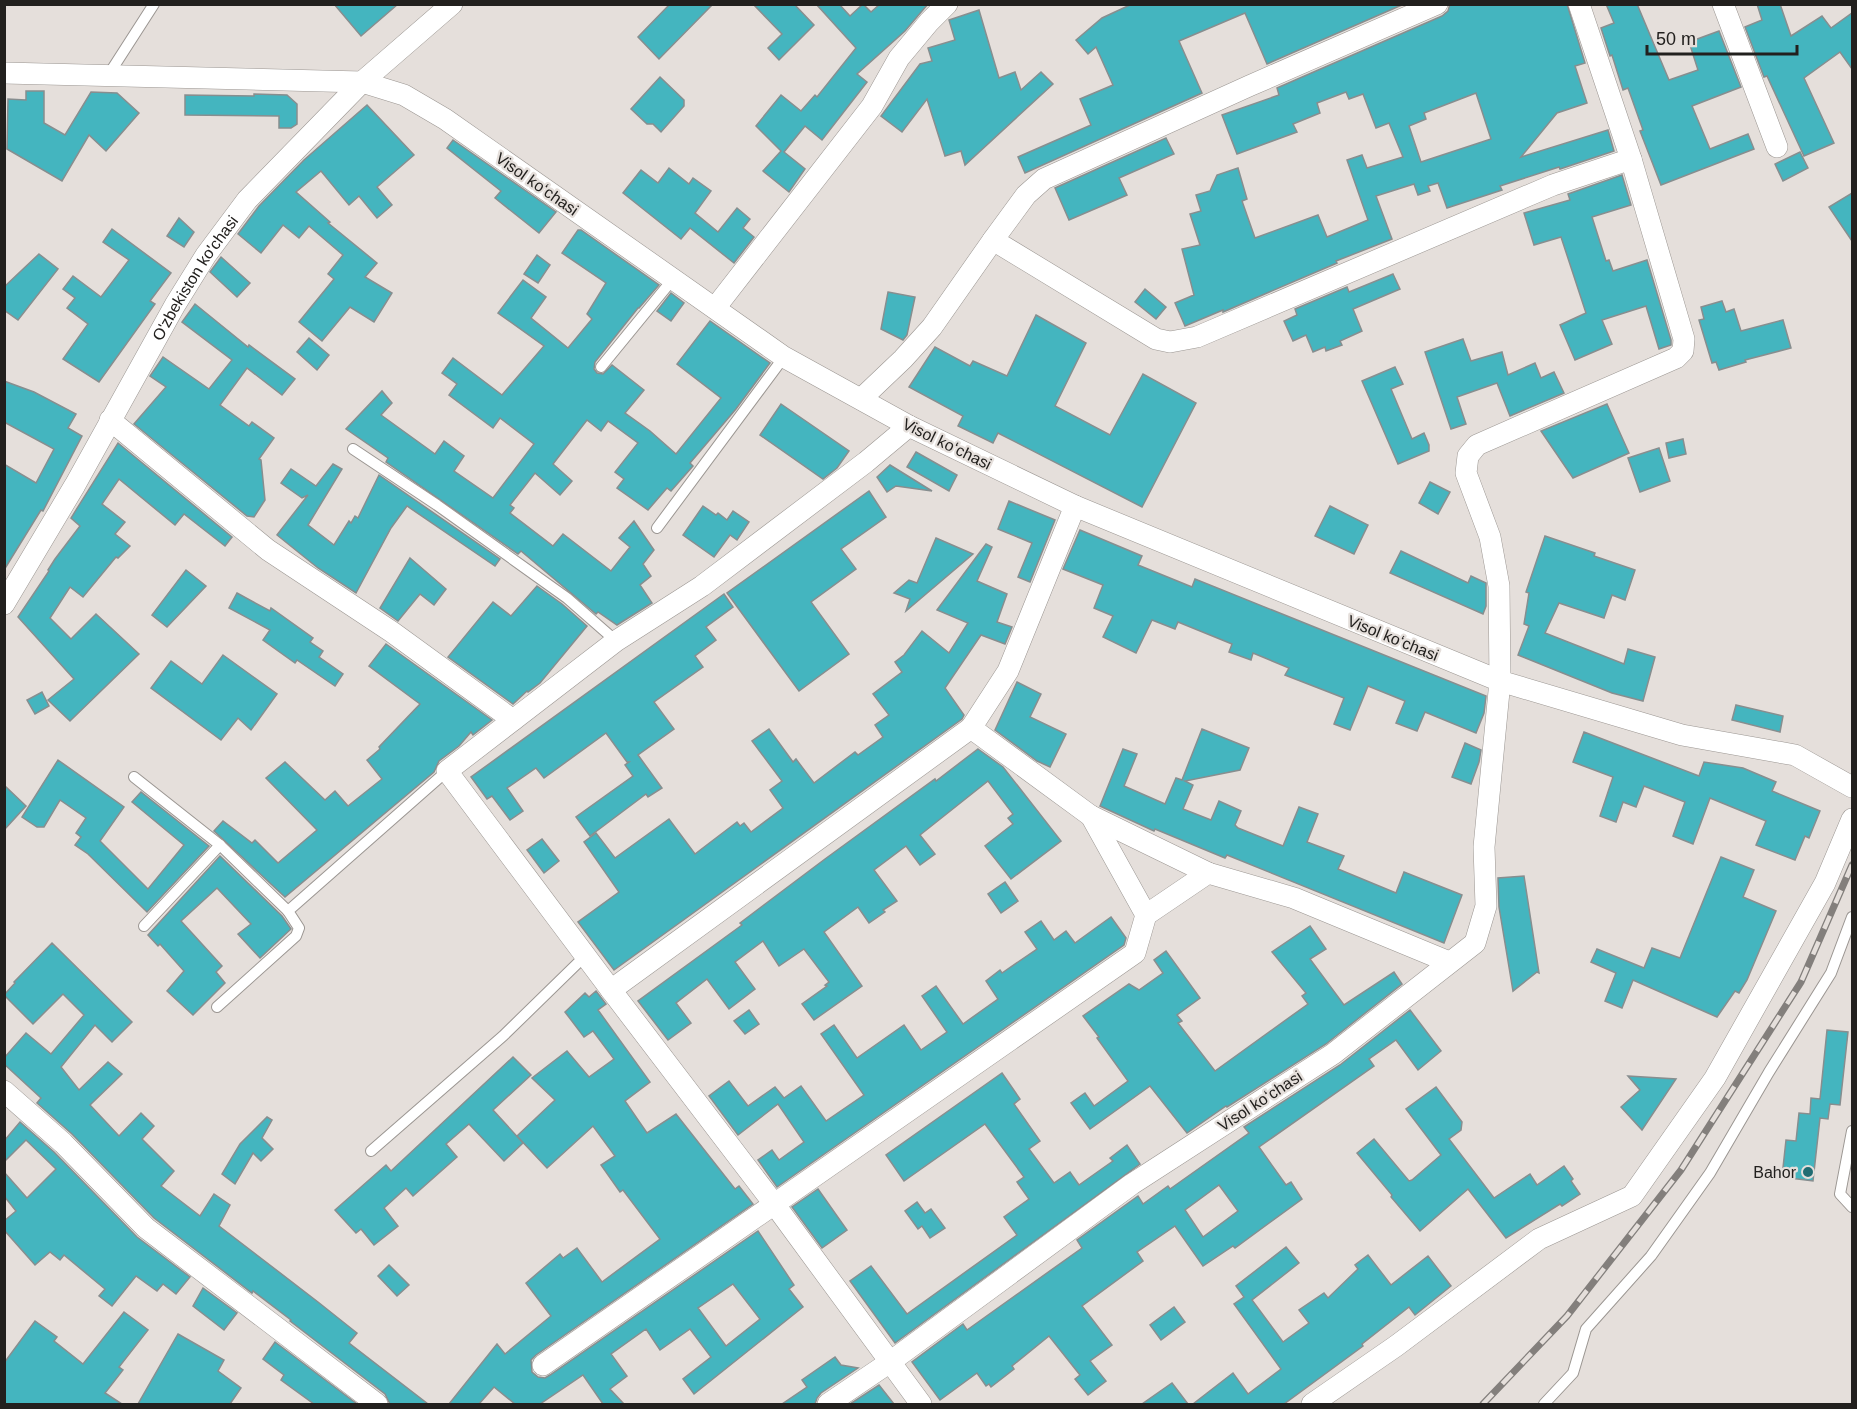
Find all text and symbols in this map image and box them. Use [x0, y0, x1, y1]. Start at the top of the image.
scale bar [1647, 18, 1797, 56]
text: 50 m [1656, 29, 1696, 49]
street label: Visol koʻchasi [493, 149, 581, 219]
street label: O'zbekiston ko'chasi [149, 212, 241, 343]
street label: Visol koʻchasi [900, 415, 994, 473]
street label: Visol koʻchasi [1345, 612, 1441, 664]
street label: Visol koʻchasi [1215, 1068, 1305, 1134]
place label: Bahor [1753, 1164, 1797, 1181]
marker: Bahor [1801, 1165, 1815, 1179]

